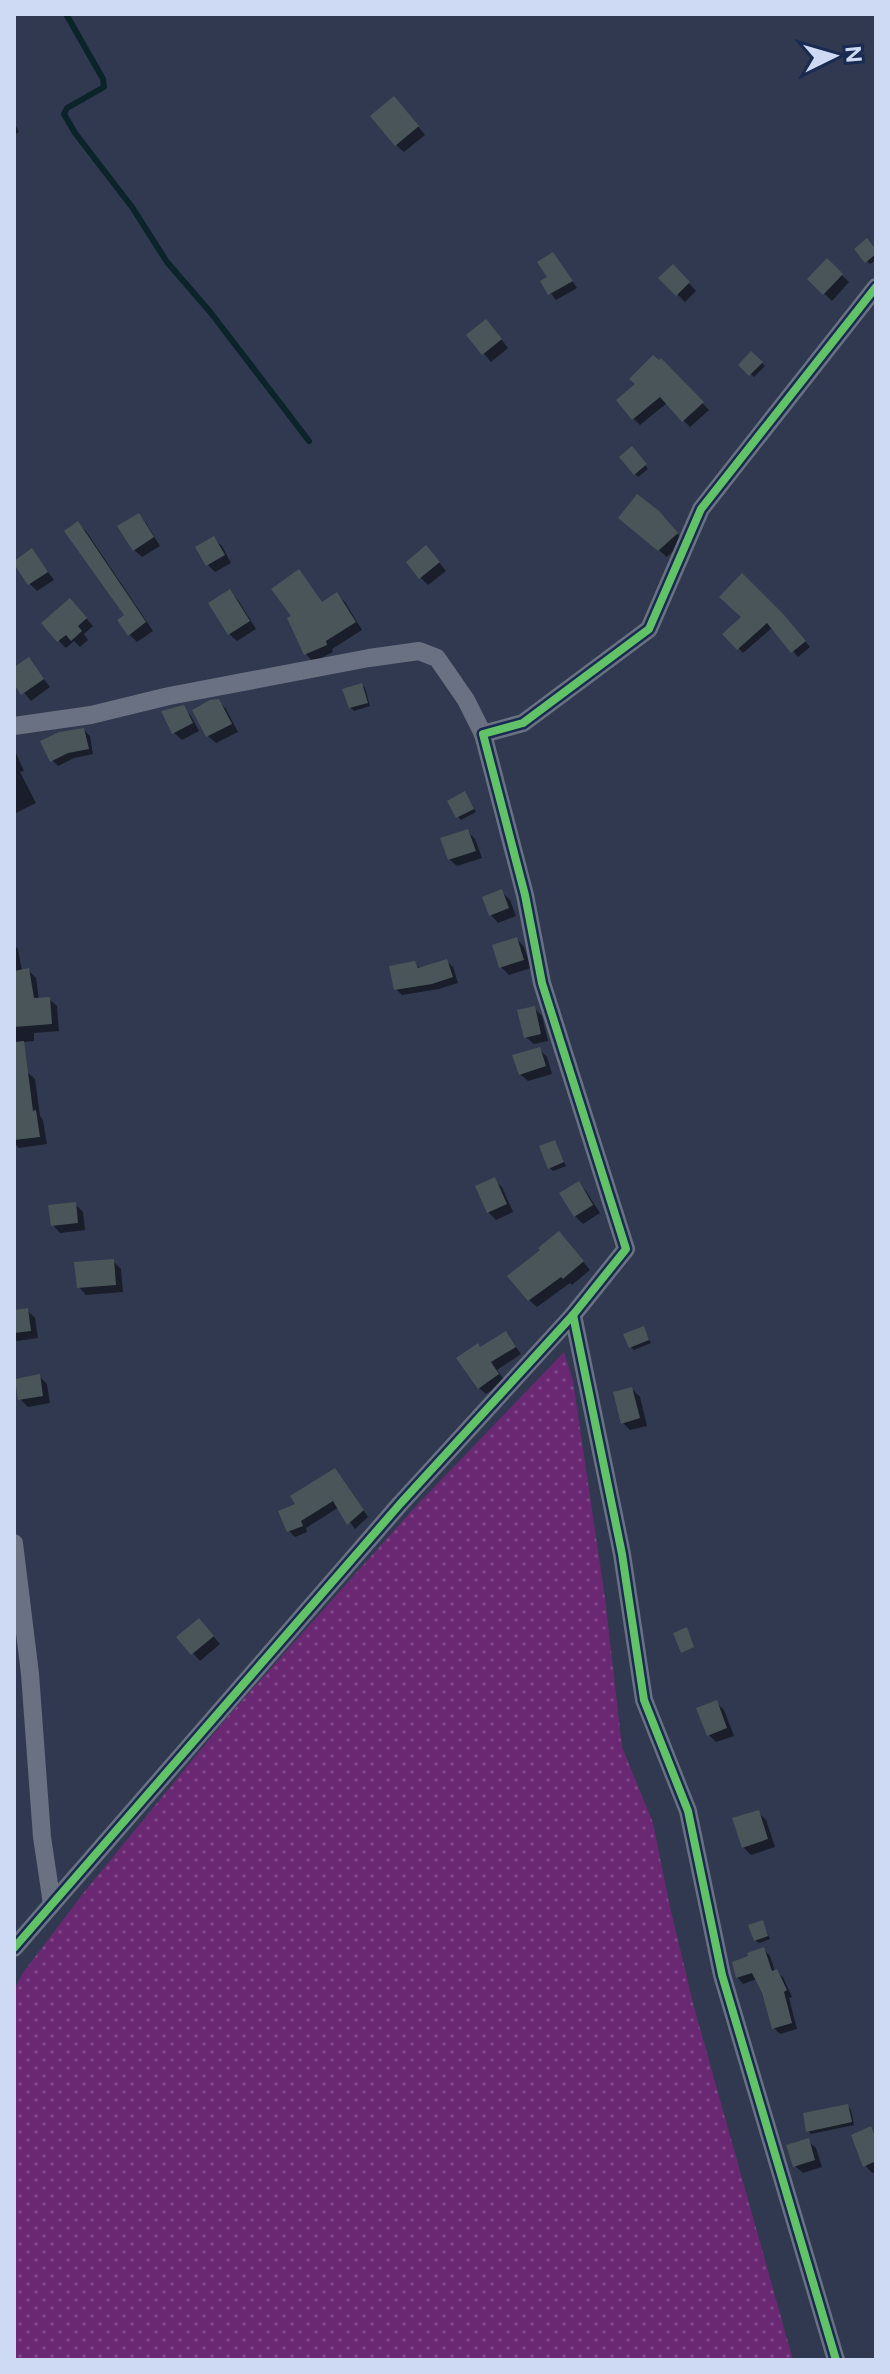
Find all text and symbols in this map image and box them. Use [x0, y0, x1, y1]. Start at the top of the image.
north arrow [794, 16, 874, 96]
text: N [839, 45, 868, 64]

